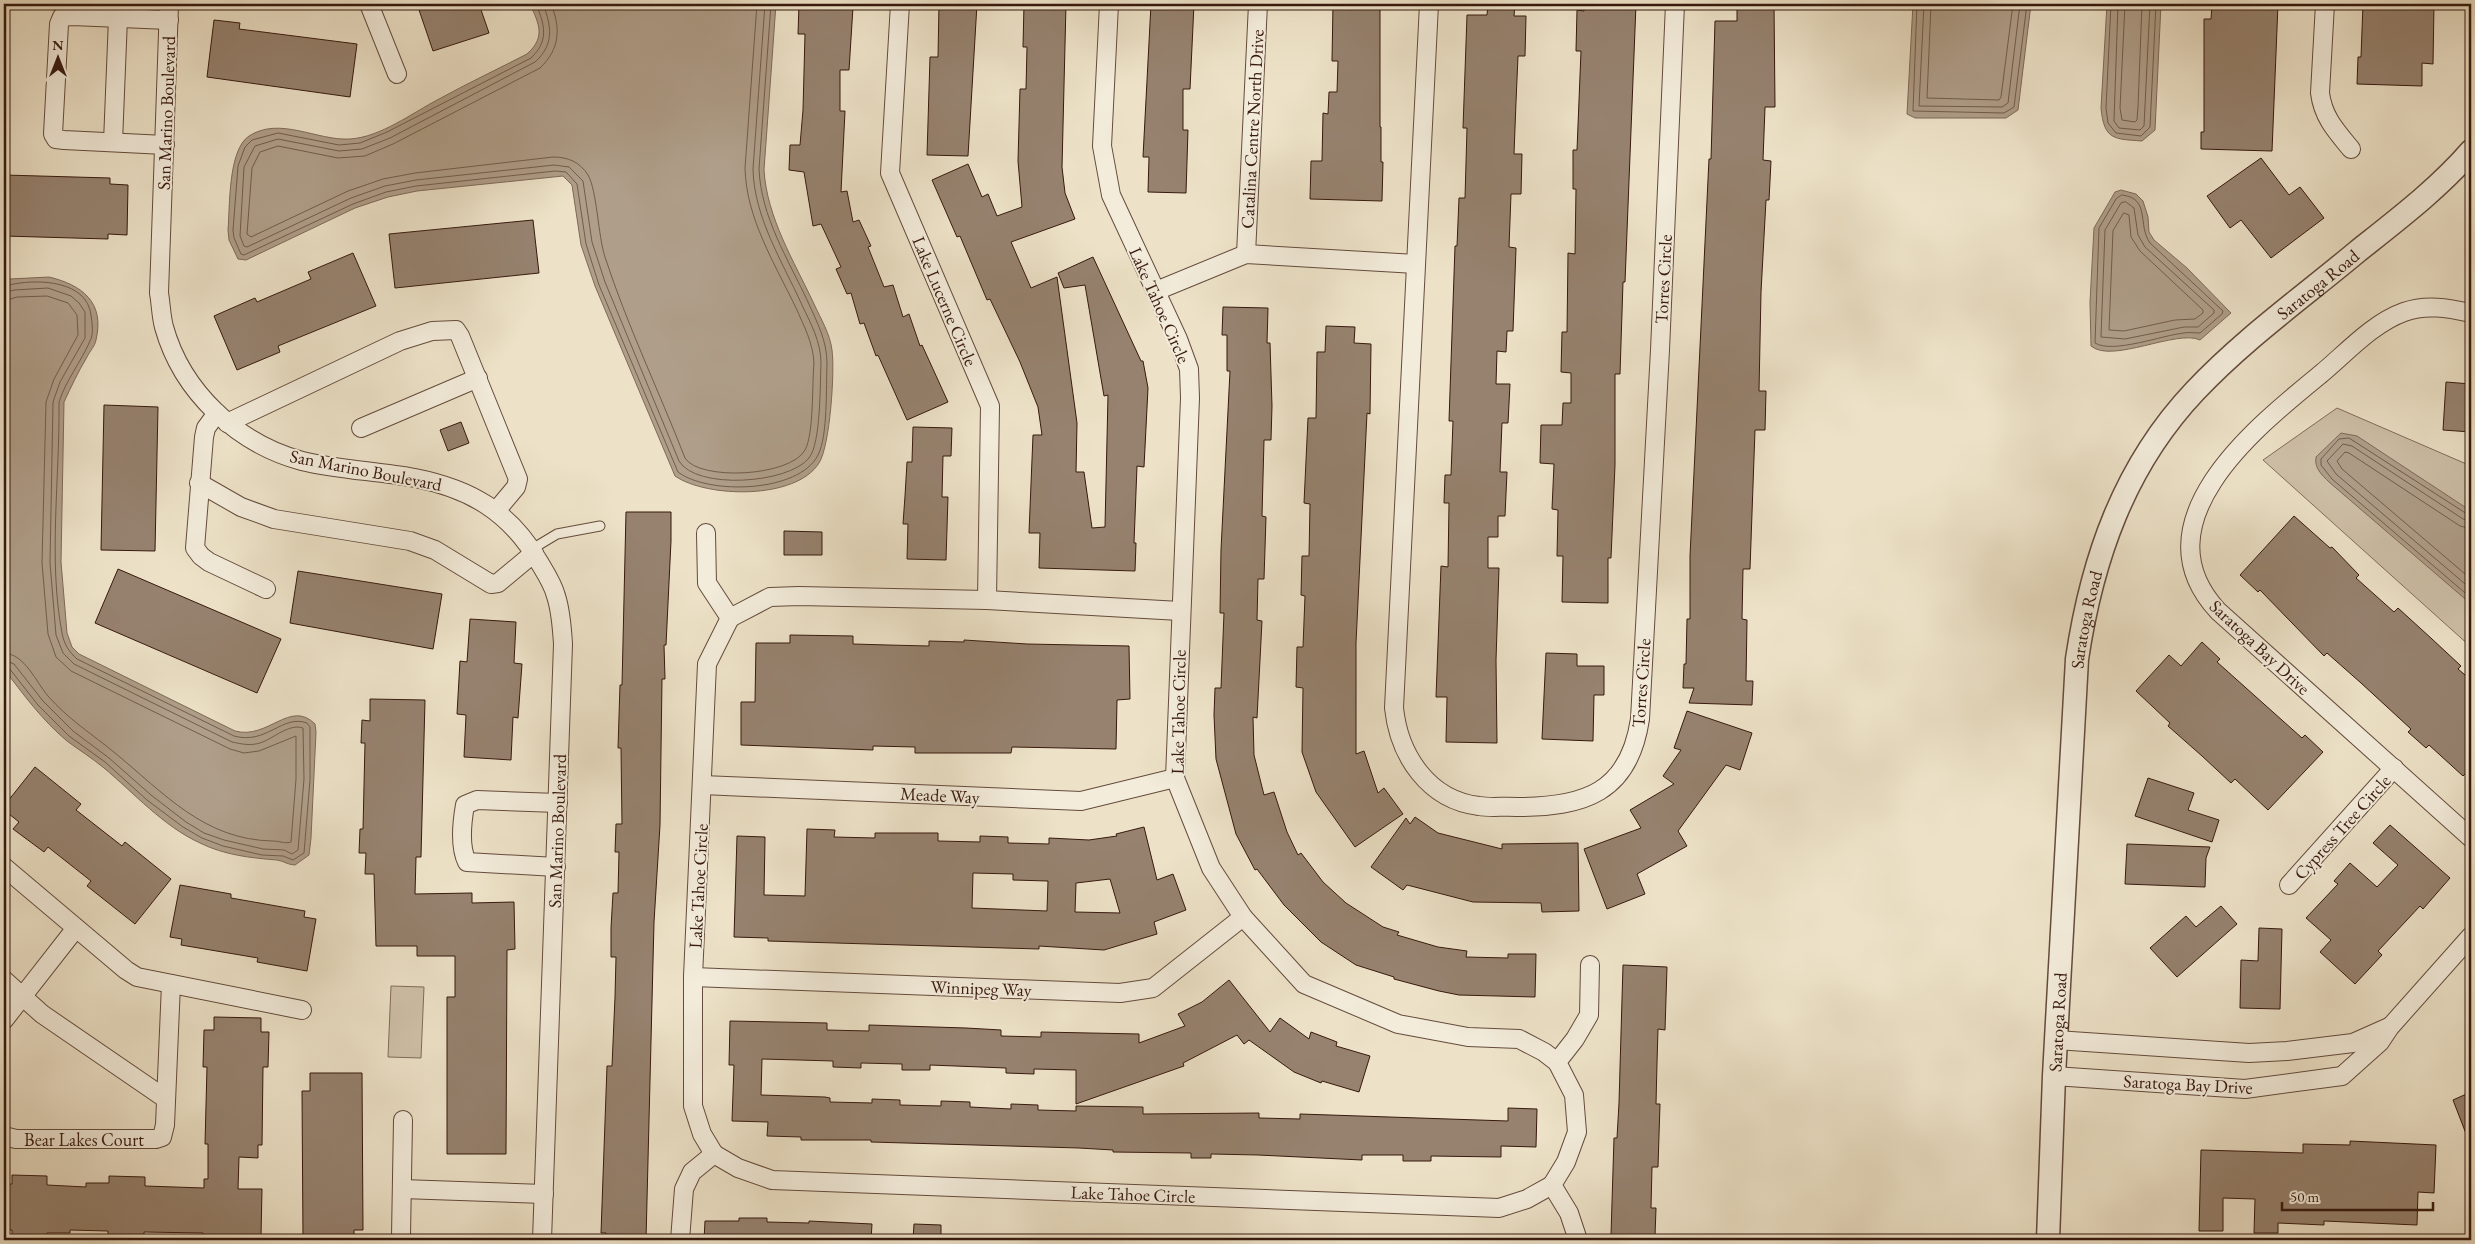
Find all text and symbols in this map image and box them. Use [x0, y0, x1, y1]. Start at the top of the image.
street label: Catalina Centre North Drive [1235, 29, 1269, 229]
north arrow [32, 32, 82, 82]
street label: San Marino Boulevard [152, 35, 180, 191]
text: N [52, 36, 64, 54]
street label: Lake Lucerne Circle [907, 233, 983, 369]
street label: Torres Circle [1649, 234, 1677, 324]
street label: Lake Tahoe Circle [1124, 243, 1196, 367]
street label: Saratoga Road [2271, 243, 2364, 324]
street label: San Marino Boulevard [288, 444, 445, 496]
street label: Saratoga Road [2065, 567, 2107, 669]
street label: Saratoga Bay Drive [2205, 594, 2315, 700]
street label: Torres Circle [1626, 638, 1656, 728]
street label: Lake Tahoe Circle [1165, 649, 1191, 775]
street label: San Marino Boulevard [543, 753, 571, 909]
street label: Cypress Tree Circle [2289, 770, 2395, 884]
street label: Meade Way [900, 781, 980, 809]
street label: Lake Tahoe Circle [683, 823, 713, 949]
street label: Saratoga Road [2043, 971, 2071, 1073]
street label: Winnipeg Way [930, 975, 1032, 1001]
street label: Saratoga Bay Drive [2123, 1069, 2253, 1099]
street label: Bear Lakes Court [24, 1128, 144, 1151]
scale bar [2282, 1179, 2434, 1211]
street label: Lake Tahoe Circle [1070, 1180, 1196, 1208]
text: 50 m [2290, 1187, 2319, 1206]

